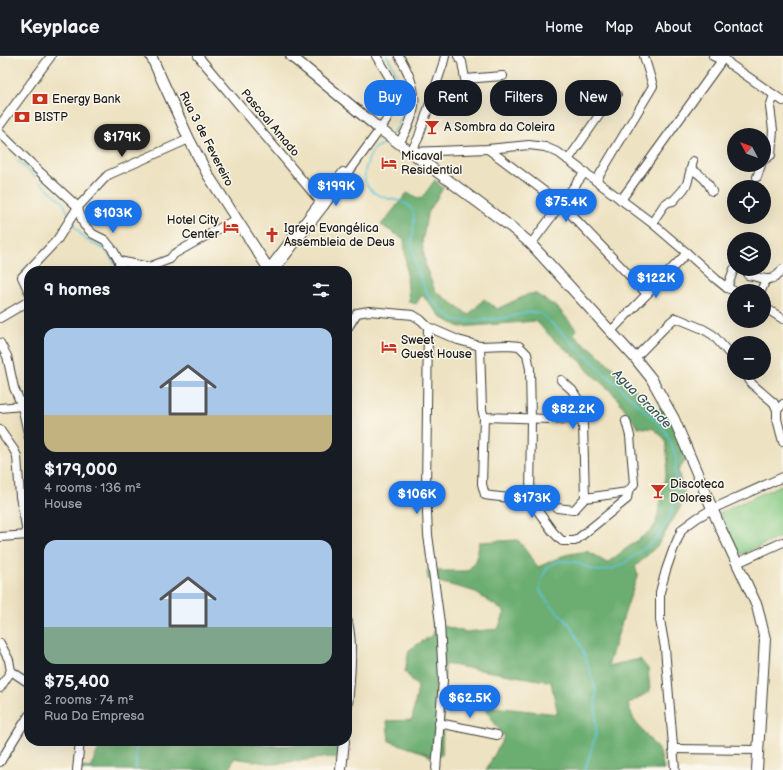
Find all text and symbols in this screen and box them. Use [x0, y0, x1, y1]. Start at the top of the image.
text: Keyplace [20, 16, 100, 39]
text: Home [545, 19, 583, 36]
text: Map [605, 19, 633, 36]
text: About [655, 19, 692, 36]
text: Contact [714, 19, 763, 36]
chip: Buy [364, 80, 416, 116]
chip: Rent [424, 80, 482, 116]
chip: Filters [490, 80, 557, 116]
chip: New [565, 80, 621, 116]
street label: Pascoal Amado [237, 86, 303, 160]
street label: Rua 3 de Fevereiro [176, 89, 237, 189]
bank icon: Energy Bank [31, 90, 49, 108]
place label: Energy Bank [52, 92, 120, 107]
bank icon: BISTP [13, 108, 31, 126]
place label: BISTP [34, 110, 68, 125]
bar icon: A Sombra da Coleira [423, 118, 441, 136]
place label: A Sombra da Coleira [444, 120, 555, 135]
pin: $179K [94, 124, 150, 158]
north arrow [727, 128, 771, 172]
map controls [727, 128, 771, 380]
text: $179K [103, 129, 141, 145]
place label: Micaval Residential [401, 149, 462, 178]
hotel icon: Micaval Residential [380, 154, 398, 172]
pin: $199K [308, 173, 364, 207]
text: $199K [317, 178, 355, 194]
button: locate [727, 180, 771, 224]
pin: $75.4K [533, 189, 599, 223]
text: $75.4K [545, 194, 587, 210]
pin: $103K [85, 200, 141, 234]
text: $103K [94, 205, 132, 221]
place label: Hotel City Center [167, 213, 220, 242]
hotel icon: Hotel City Center [222, 218, 240, 236]
place label: Igreja Evangélica Assembleia de Deus [284, 221, 395, 250]
church icon: Igreja Evangélica Assembleia de Deus [263, 226, 281, 244]
button: layers [727, 232, 771, 276]
pin: $122K [628, 265, 684, 299]
text: $122K [637, 270, 675, 286]
icon: filters [310, 279, 332, 301]
text: 9 homes [44, 280, 110, 300]
button: + [727, 284, 771, 328]
place label: Sweet Guest House [401, 333, 472, 362]
button: − [727, 336, 771, 380]
hotel icon: Sweet Guest House [380, 338, 398, 356]
icon: home [152, 354, 224, 426]
water label: Agua Grande [608, 365, 675, 432]
pin: $82.2K [540, 396, 606, 430]
text: $82.2K [551, 401, 595, 417]
text: $179,000 [44, 460, 117, 480]
place label: Discoteca Dolores [670, 477, 724, 506]
text: 4 rooms · 136 m² [44, 480, 141, 496]
pin: $106K [389, 481, 445, 515]
bar icon: Discoteca Dolores [649, 482, 667, 500]
pin: $173K [504, 485, 560, 519]
text: $106K [398, 486, 436, 502]
text: $173K [513, 490, 551, 506]
text: House [44, 496, 82, 512]
icon: home [152, 566, 224, 638]
text: $75,400 [44, 672, 109, 692]
pin: $62.5K [437, 685, 503, 719]
text: $62.5K [448, 690, 492, 706]
text: 2 rooms · 74 m² [44, 692, 134, 708]
text: Rua Da Empresa [44, 708, 144, 724]

